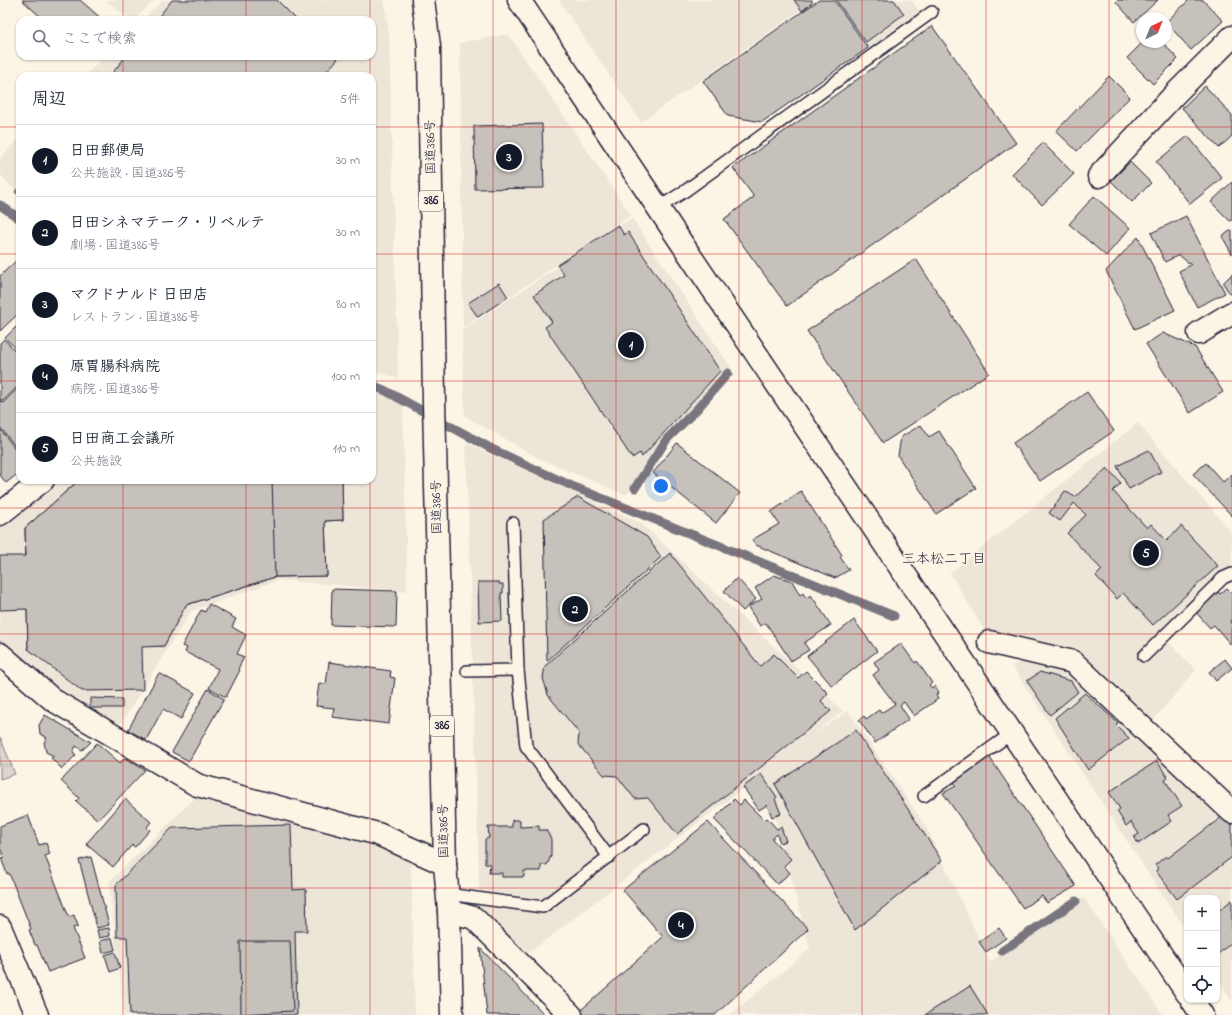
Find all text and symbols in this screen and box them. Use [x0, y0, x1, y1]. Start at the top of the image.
north arrow [1136, 12, 1172, 48]
search box [16, 16, 376, 60]
icon: search [30, 27, 52, 49]
text: ここで検索 [62, 28, 137, 50]
text: 周辺 [32, 87, 66, 112]
text: 5件 [340, 90, 360, 109]
street label: 国道386号 [421, 119, 441, 175]
text: 日田郵便局 [70, 140, 145, 162]
pin: 3 [496, 142, 522, 172]
text: 1 [43, 151, 47, 170]
text: 30 m [336, 151, 360, 170]
text: 公共施設 · 国道386号 [70, 164, 186, 183]
road number: 386 [419, 191, 443, 211]
text: 日田シネマテーク・リベルテ [70, 212, 265, 234]
text: 2 [42, 223, 48, 242]
text: 30 m [336, 223, 360, 242]
text: 劇場 · 国道386号 [70, 236, 160, 255]
text: マクドナルド 日田店 [70, 284, 208, 306]
text: 3 [42, 295, 48, 314]
text: 80 m [336, 295, 360, 314]
text: レストラン · 国道386号 [70, 308, 200, 327]
pin: 1 [618, 330, 644, 360]
text: 原胃腸科病院 [70, 356, 160, 378]
text: 4 [42, 367, 48, 386]
text: 100 m [331, 367, 360, 386]
text: 病院 · 国道386号 [70, 380, 160, 399]
text: 日田商工会議所 [70, 428, 175, 450]
text: 5 [41, 439, 49, 458]
text: 110 m [333, 439, 360, 458]
text: 公共施設 [70, 452, 122, 471]
your location [651, 476, 671, 496]
street label: 国道386号 [427, 479, 447, 535]
pin: 5 [1133, 538, 1159, 568]
district label: 三本松二丁目 [902, 549, 986, 570]
pin: 2 [562, 594, 588, 624]
road number: 386 [430, 716, 454, 736]
street label: 国道386号 [434, 803, 454, 859]
map controls [1184, 895, 1220, 1003]
button: + [1184, 895, 1220, 931]
pin: 4 [668, 910, 694, 940]
button: − [1184, 931, 1220, 967]
button: locate [1184, 967, 1220, 1003]

